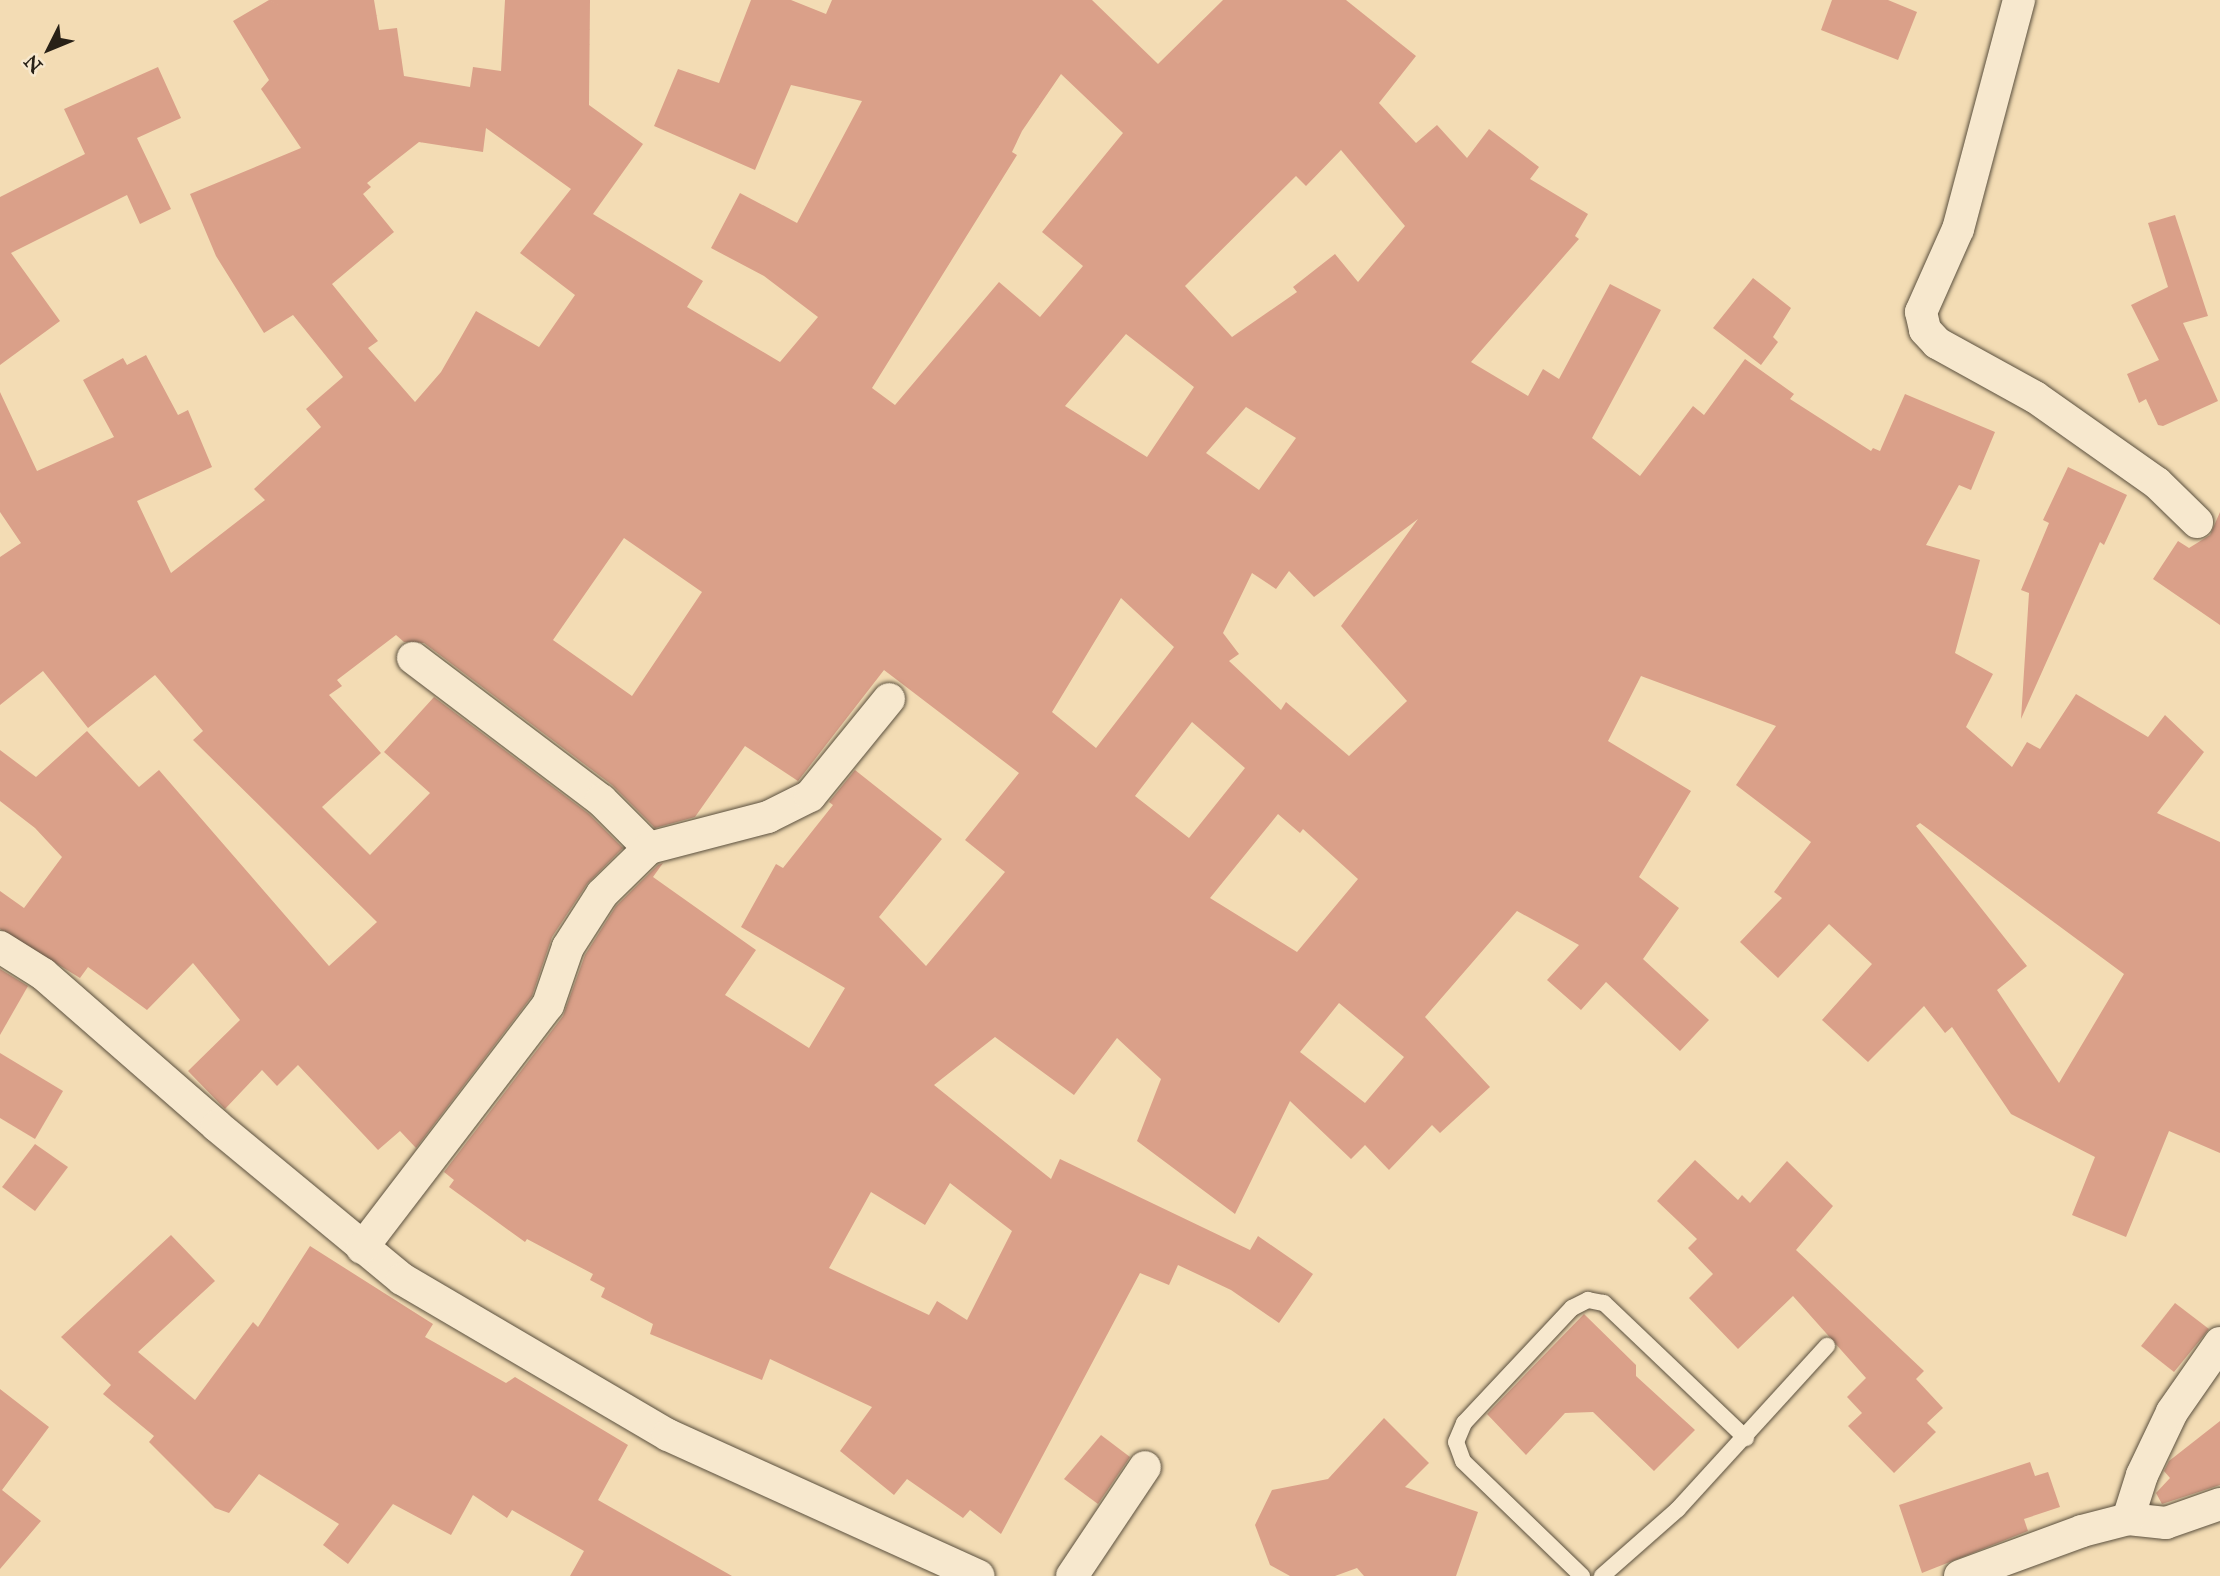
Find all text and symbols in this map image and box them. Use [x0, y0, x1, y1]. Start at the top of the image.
north arrow [14, 14, 84, 84]
text: N [19, 50, 47, 77]

